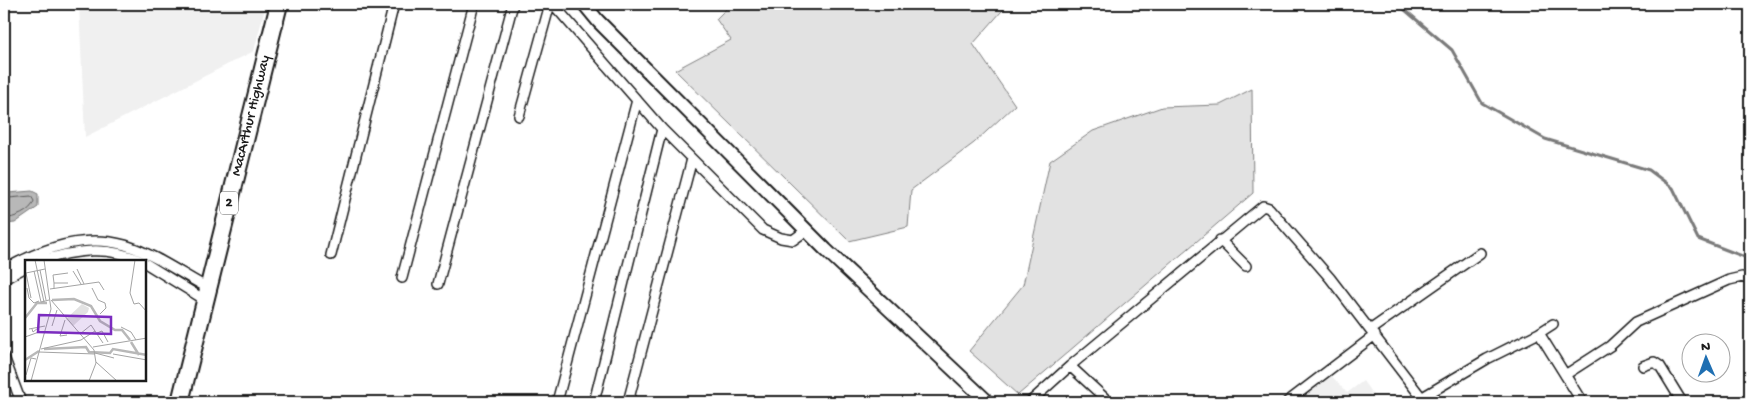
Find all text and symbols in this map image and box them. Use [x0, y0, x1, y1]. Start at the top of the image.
street label: MacArthur Highway [228, 53, 275, 178]
road number: 2 [220, 192, 238, 214]
inset map [25, 260, 146, 381]
north arrow [1682, 334, 1732, 384]
text: N [1701, 339, 1710, 356]

